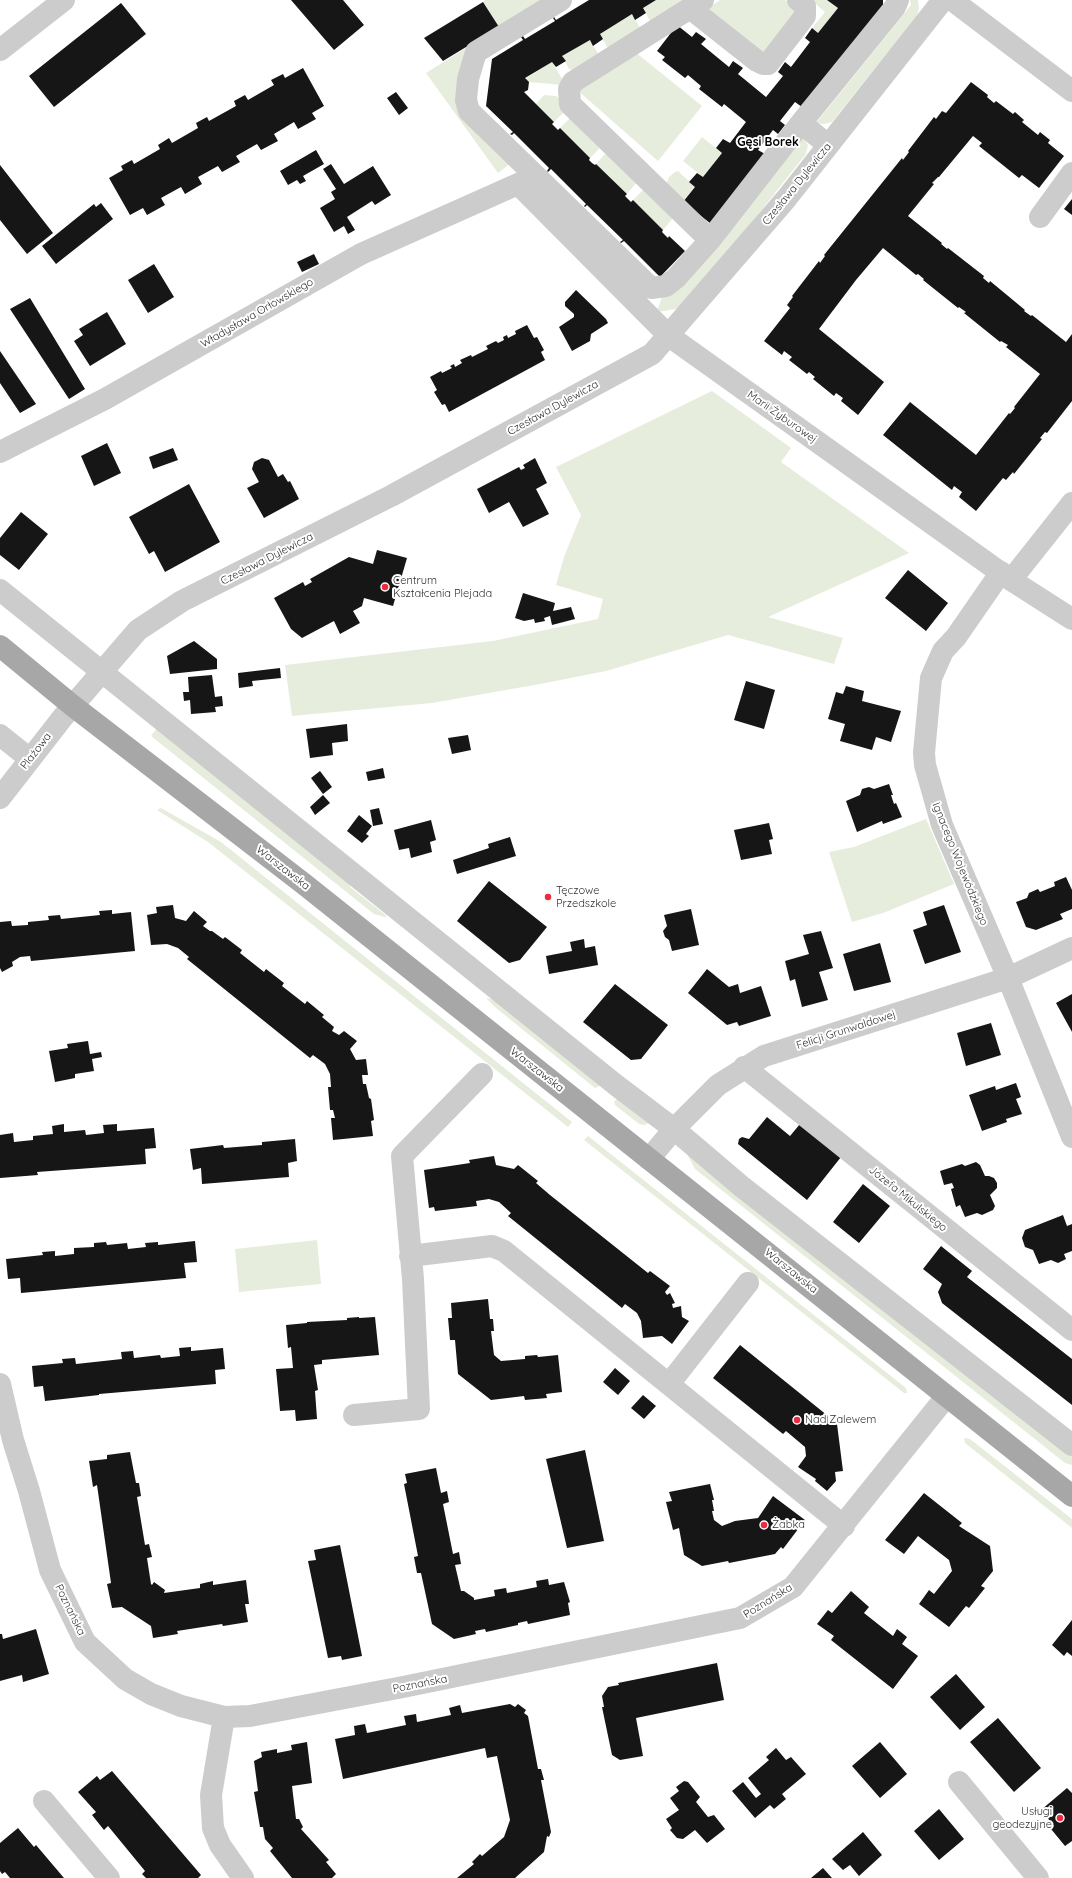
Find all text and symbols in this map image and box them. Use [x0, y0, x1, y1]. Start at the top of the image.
district label: Gęsi Borek [737, 135, 799, 149]
street label: Czesława Dylewicza [760, 140, 834, 228]
street label: Władysława Orłowskiego [198, 275, 316, 351]
street label: Czesława Dylewicza [505, 378, 601, 438]
street label: Marii Żyburowej [745, 388, 819, 446]
street label: Czesława Dylewicza [219, 530, 315, 588]
place label: Centrum Kształcenia Plejada [393, 574, 492, 600]
marker: Centrum Kształcenia Plejada [380, 582, 390, 592]
street label: Plażowa [18, 730, 54, 772]
street label: Ignacego Wojewódzkiego [929, 801, 991, 927]
street label: Warszawska [254, 843, 312, 893]
place label: Tęczowe Przedszkole [556, 884, 616, 910]
marker: Tęczowe Przedszkole [543, 892, 553, 902]
street label: Felicji Grunwaldowej [795, 1008, 897, 1052]
street label: Warszawska [508, 1045, 566, 1095]
street label: Józefa Mikulskiego [866, 1163, 950, 1235]
street label: Warszawska [762, 1246, 820, 1296]
place label: Nad Zalewem [805, 1413, 876, 1427]
marker: Nad Zalewem [792, 1415, 802, 1425]
place label: Żabka [772, 1518, 805, 1532]
marker: Żabka [759, 1520, 769, 1530]
street label: Poznańska [741, 1581, 795, 1621]
street label: Poznańska [52, 1582, 88, 1638]
street label: Poznańska [392, 1672, 448, 1696]
place label: Usługi geodezyjne [993, 1805, 1052, 1831]
marker: Usługi geodezyjne [1055, 1813, 1065, 1823]

